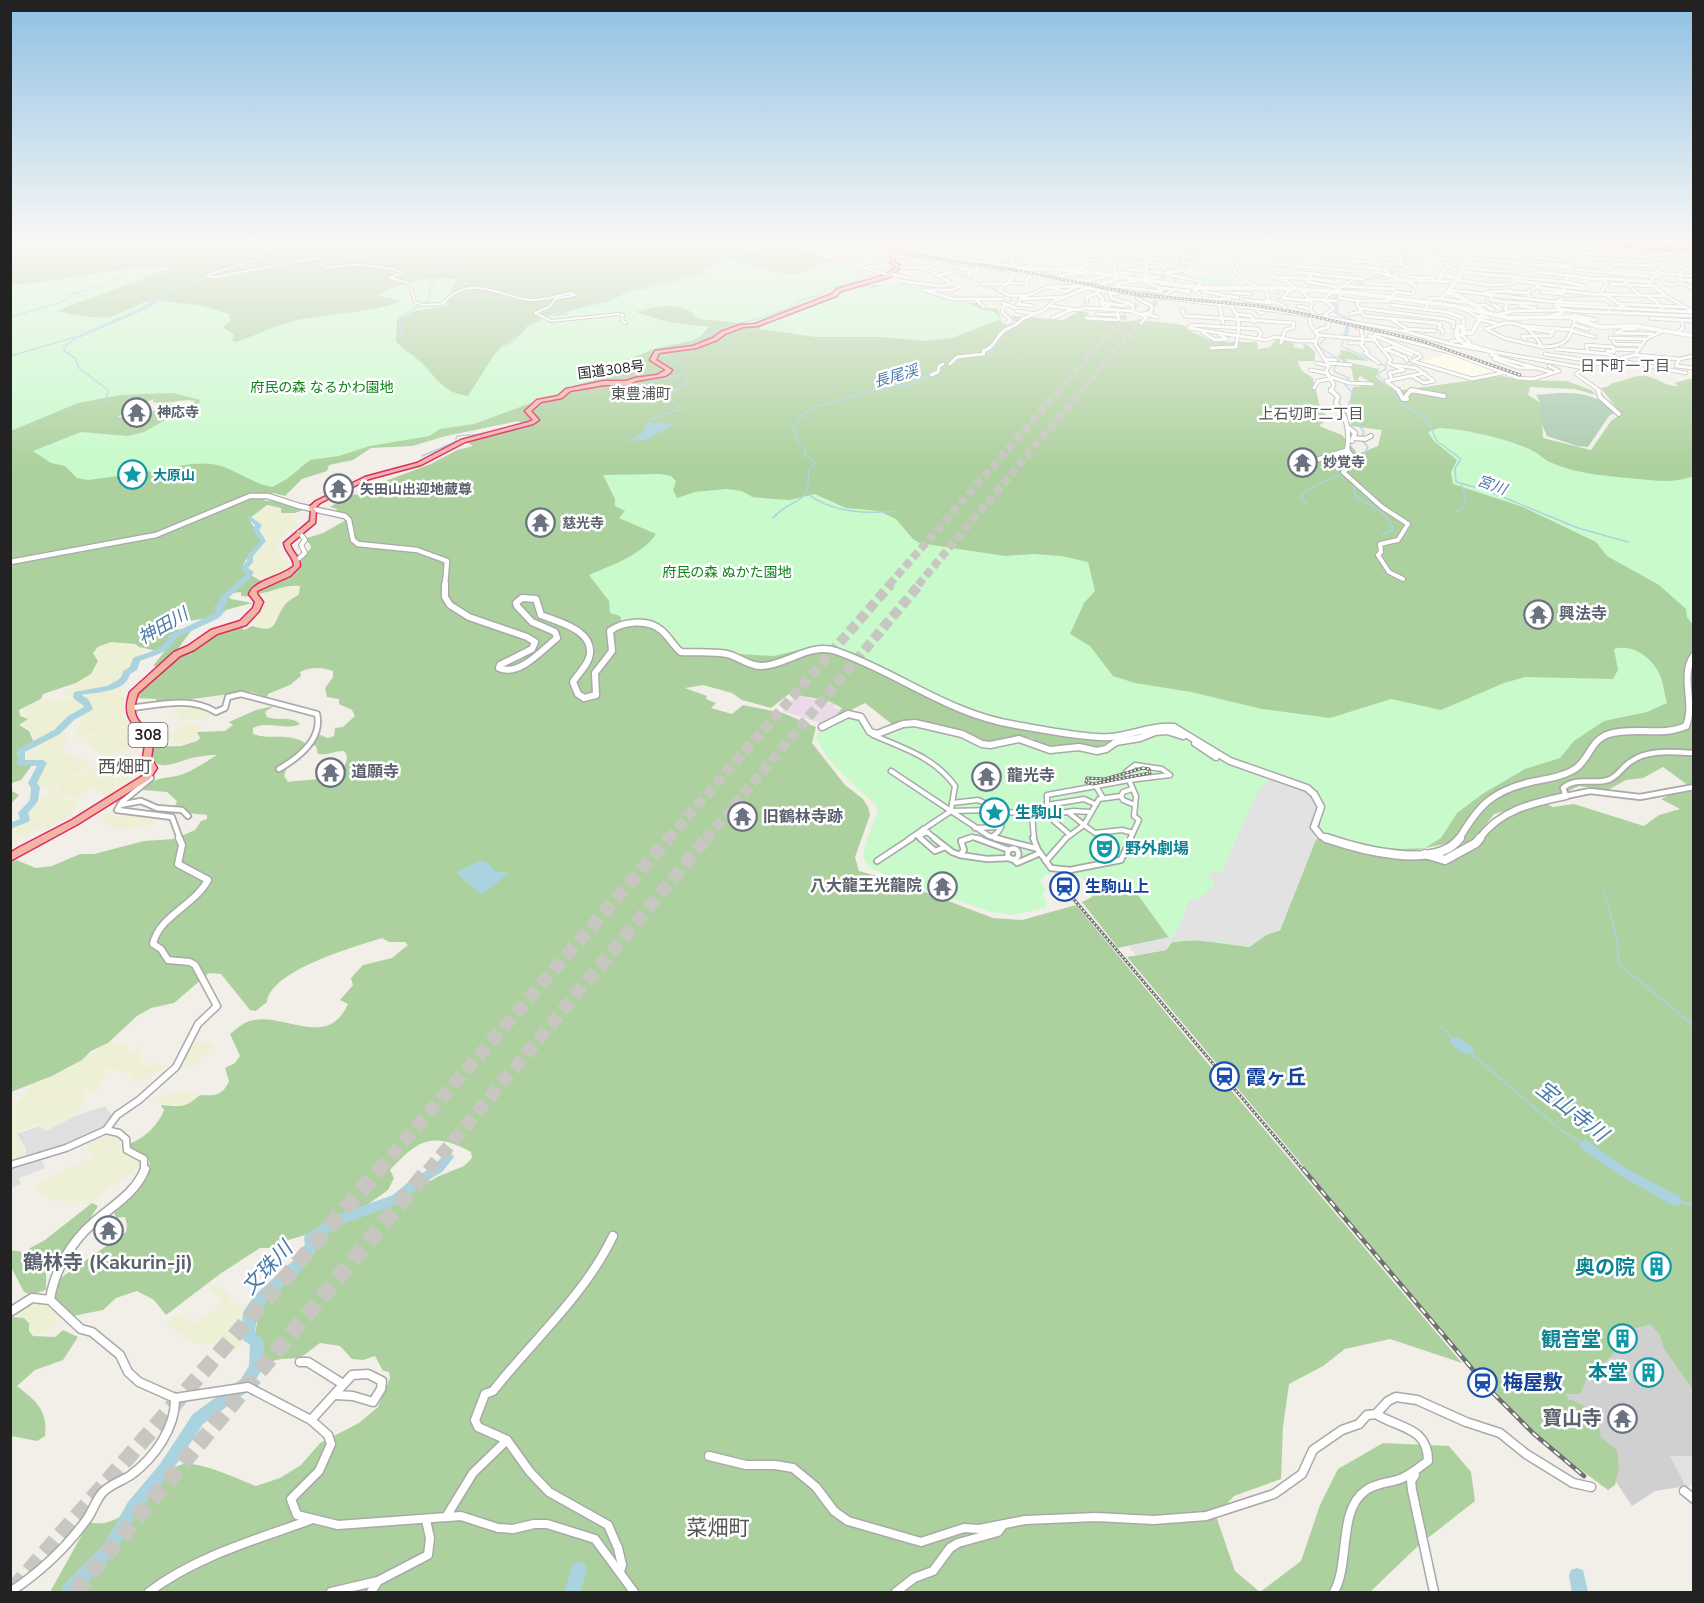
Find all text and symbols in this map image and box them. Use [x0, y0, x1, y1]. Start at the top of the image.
street label: 国道308号 [576, 356, 646, 384]
district label: 日下町一丁目 [1580, 356, 1670, 376]
water label: 長尾渓 [872, 360, 922, 392]
park label: 府民の森 なるかわ園地 [250, 378, 394, 397]
district label: 東豊浦町 [611, 384, 671, 404]
temple icon: 神応寺 [120, 396, 152, 428]
place label: 神応寺 [157, 403, 199, 422]
district label: 上石切町二丁目 [1258, 404, 1364, 424]
temple icon: 妙覚寺 [1286, 446, 1318, 478]
place label: 妙覚寺 [1323, 453, 1365, 472]
place icon: 大原山 [116, 459, 148, 491]
place label: 大原山 [153, 466, 195, 485]
water label: 宮川 [1474, 470, 1511, 500]
temple icon: 矢田山出迎地蔵尊 [323, 473, 355, 505]
place label: 矢田山出迎地蔵尊 [360, 480, 472, 499]
temple icon: 慈光寺 [525, 507, 557, 539]
place label: 慈光寺 [562, 514, 604, 533]
park label: 府民の森 ぬかた園地 [662, 563, 792, 582]
temple icon: 興法寺 [1522, 598, 1554, 630]
water label: 神田川 [134, 601, 194, 650]
place label: 興法寺 [1559, 603, 1607, 625]
road number: 308 [128, 723, 168, 747]
district label: 西畑町 [98, 755, 152, 779]
temple icon: 道願寺 [314, 756, 346, 788]
temple icon: 龍光寺 [970, 760, 1002, 792]
place label: 道願寺 [351, 761, 399, 783]
place label: 龍光寺 [1007, 765, 1055, 787]
place icon: 生駒山 [978, 797, 1010, 829]
temple icon: 旧鶴林寺跡 [726, 801, 758, 833]
place label: 生駒山 [1015, 802, 1063, 824]
place label: 旧鶴林寺跡 [763, 806, 843, 828]
theatre icon: 野外劇場 [1088, 833, 1120, 865]
place label: 野外劇場 [1125, 838, 1189, 860]
temple icon: 八大龍王光龍院 [927, 870, 959, 902]
station icon: 生駒山上 [1048, 871, 1080, 903]
place label: 八大龍王光龍院 [810, 875, 922, 897]
place label: 生駒山上 [1085, 876, 1149, 898]
station icon: 霞ヶ丘 [1209, 1061, 1241, 1093]
place label: 霞ヶ丘 [1246, 1064, 1306, 1091]
water label: 宝山寺川 [1530, 1074, 1615, 1149]
temple icon: 鶴林寺 (Kakurin-ji) [92, 1215, 124, 1247]
water label: 文珠川 [235, 1234, 300, 1301]
place label: 鶴林寺 (Kakurin-ji) [23, 1249, 193, 1276]
building icon: 奥の院 [1640, 1251, 1672, 1283]
place label: 奥の院 [1575, 1254, 1635, 1281]
building icon: 観音堂 [1606, 1323, 1638, 1355]
place label: 観音堂 [1541, 1326, 1601, 1353]
building icon: 本堂 [1633, 1356, 1665, 1388]
place label: 本堂 [1588, 1359, 1628, 1386]
station icon: 梅屋敷 [1466, 1366, 1498, 1398]
place label: 梅屋敷 [1503, 1369, 1563, 1396]
temple icon: 寶山寺 [1607, 1402, 1639, 1434]
place label: 寶山寺 [1542, 1405, 1602, 1432]
district label: 菜畑町 [687, 1514, 750, 1542]

